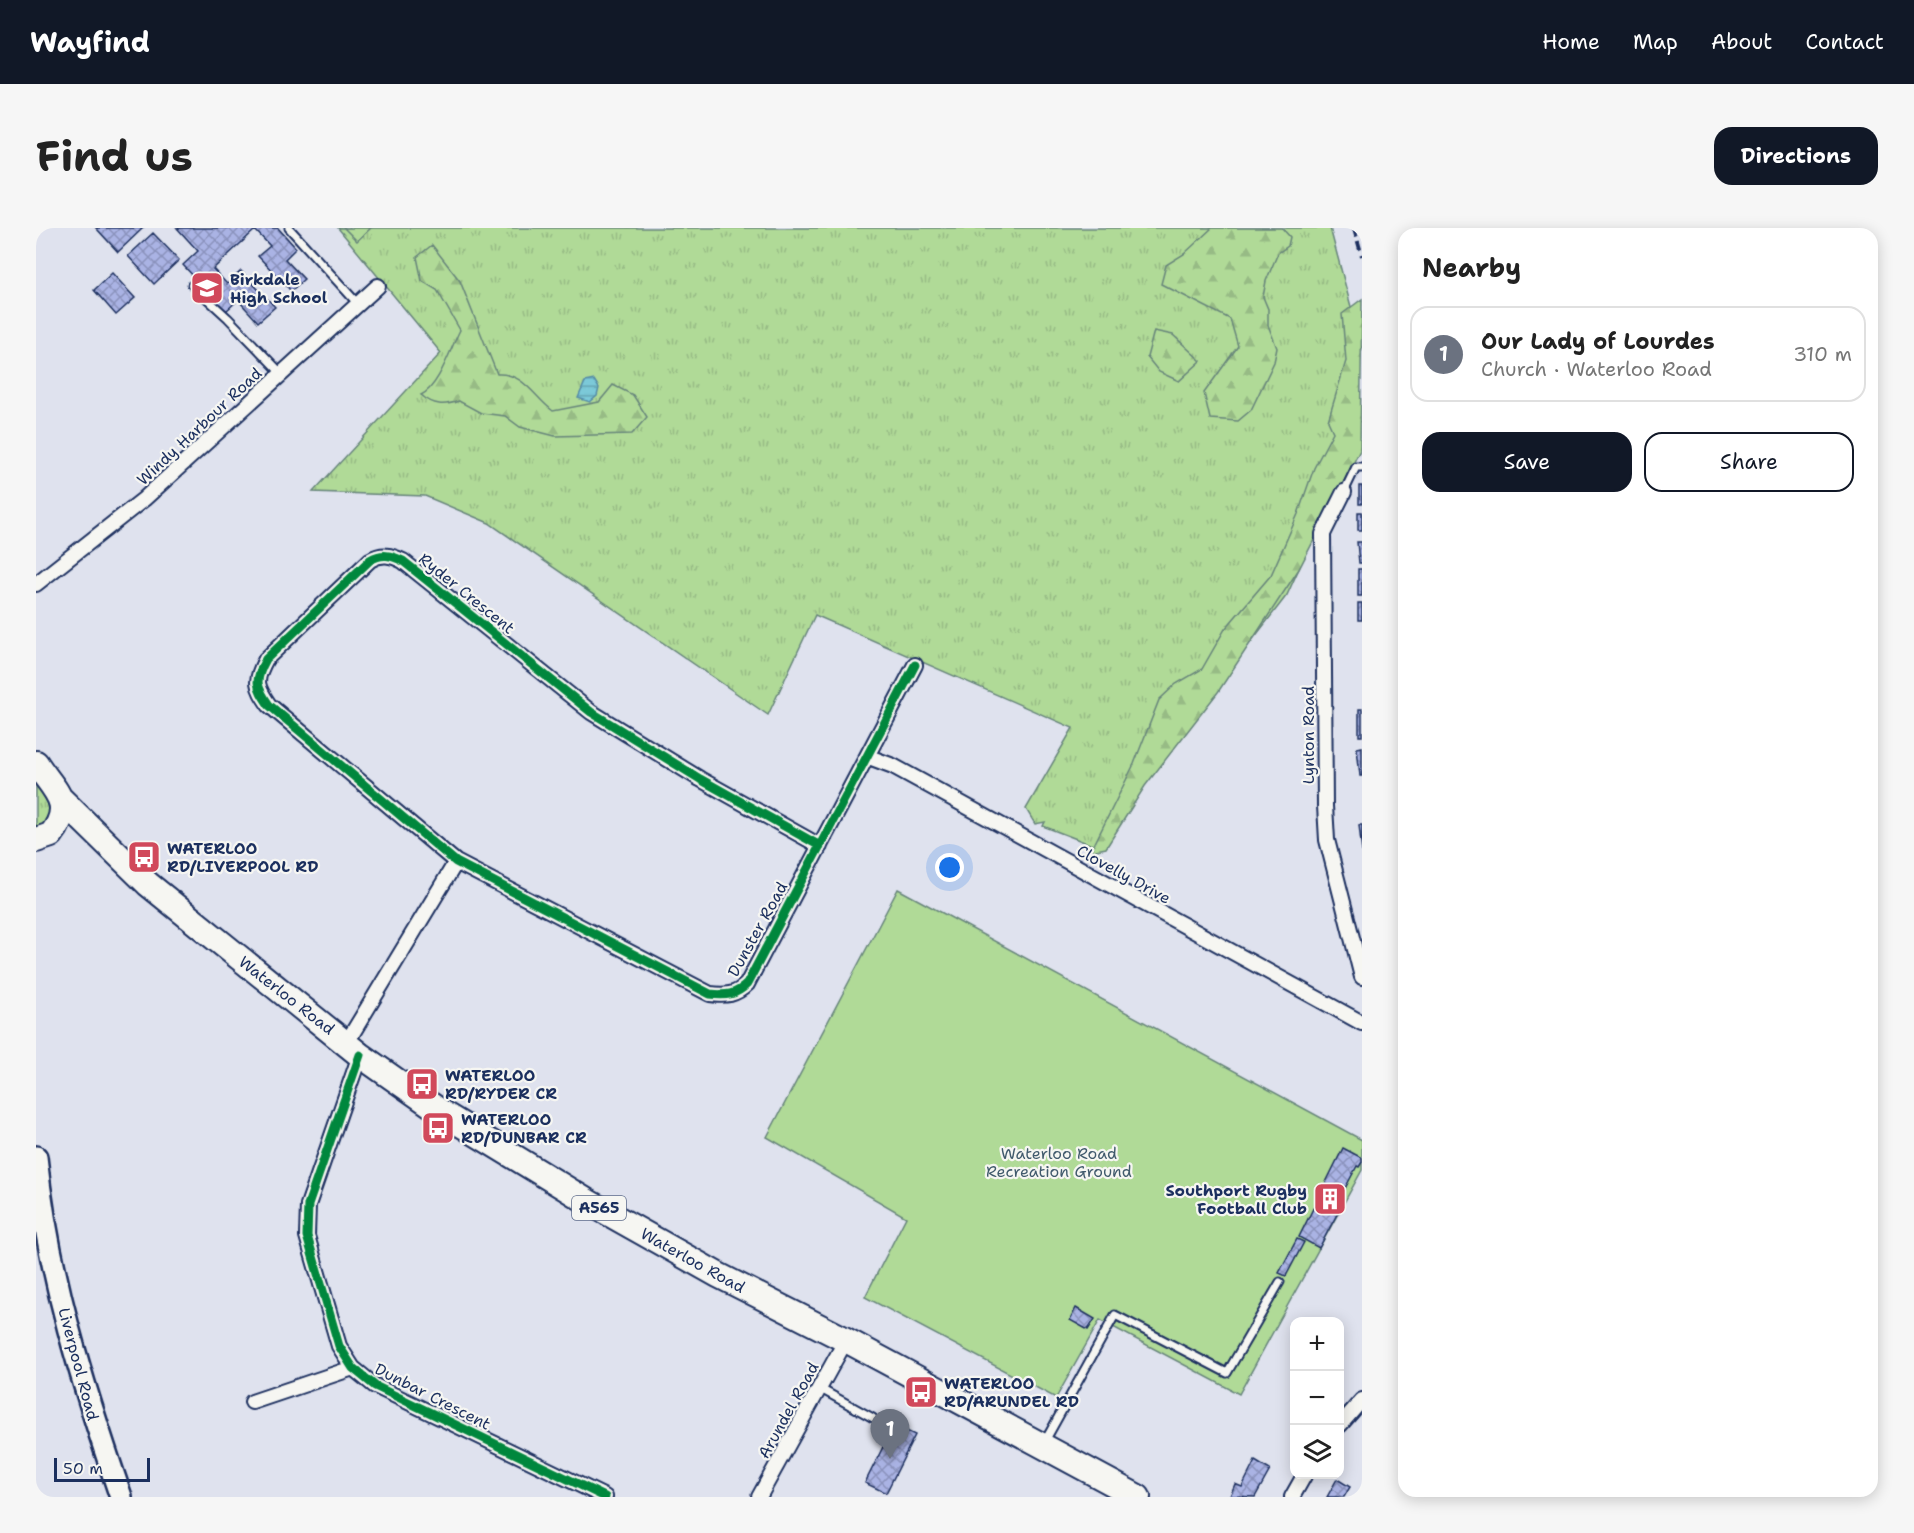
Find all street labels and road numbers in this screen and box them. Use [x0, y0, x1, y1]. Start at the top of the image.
street label: Windy Harbour Road [132, 363, 266, 490]
street label: Ryder Crescent [414, 548, 519, 638]
street label: Lynton Road [1298, 686, 1319, 784]
street label: Clovelly Drive [1073, 840, 1174, 909]
street label: Dunster Road [723, 878, 792, 980]
street label: Waterloo Road [234, 951, 339, 1040]
road number: A565 [572, 1196, 626, 1220]
street label: Waterloo Road [637, 1223, 749, 1298]
street label: Liverpool Road [53, 1305, 104, 1423]
street label: Dunbar Crescent [371, 1358, 494, 1435]
street label: Arundel Road [753, 1358, 824, 1462]

